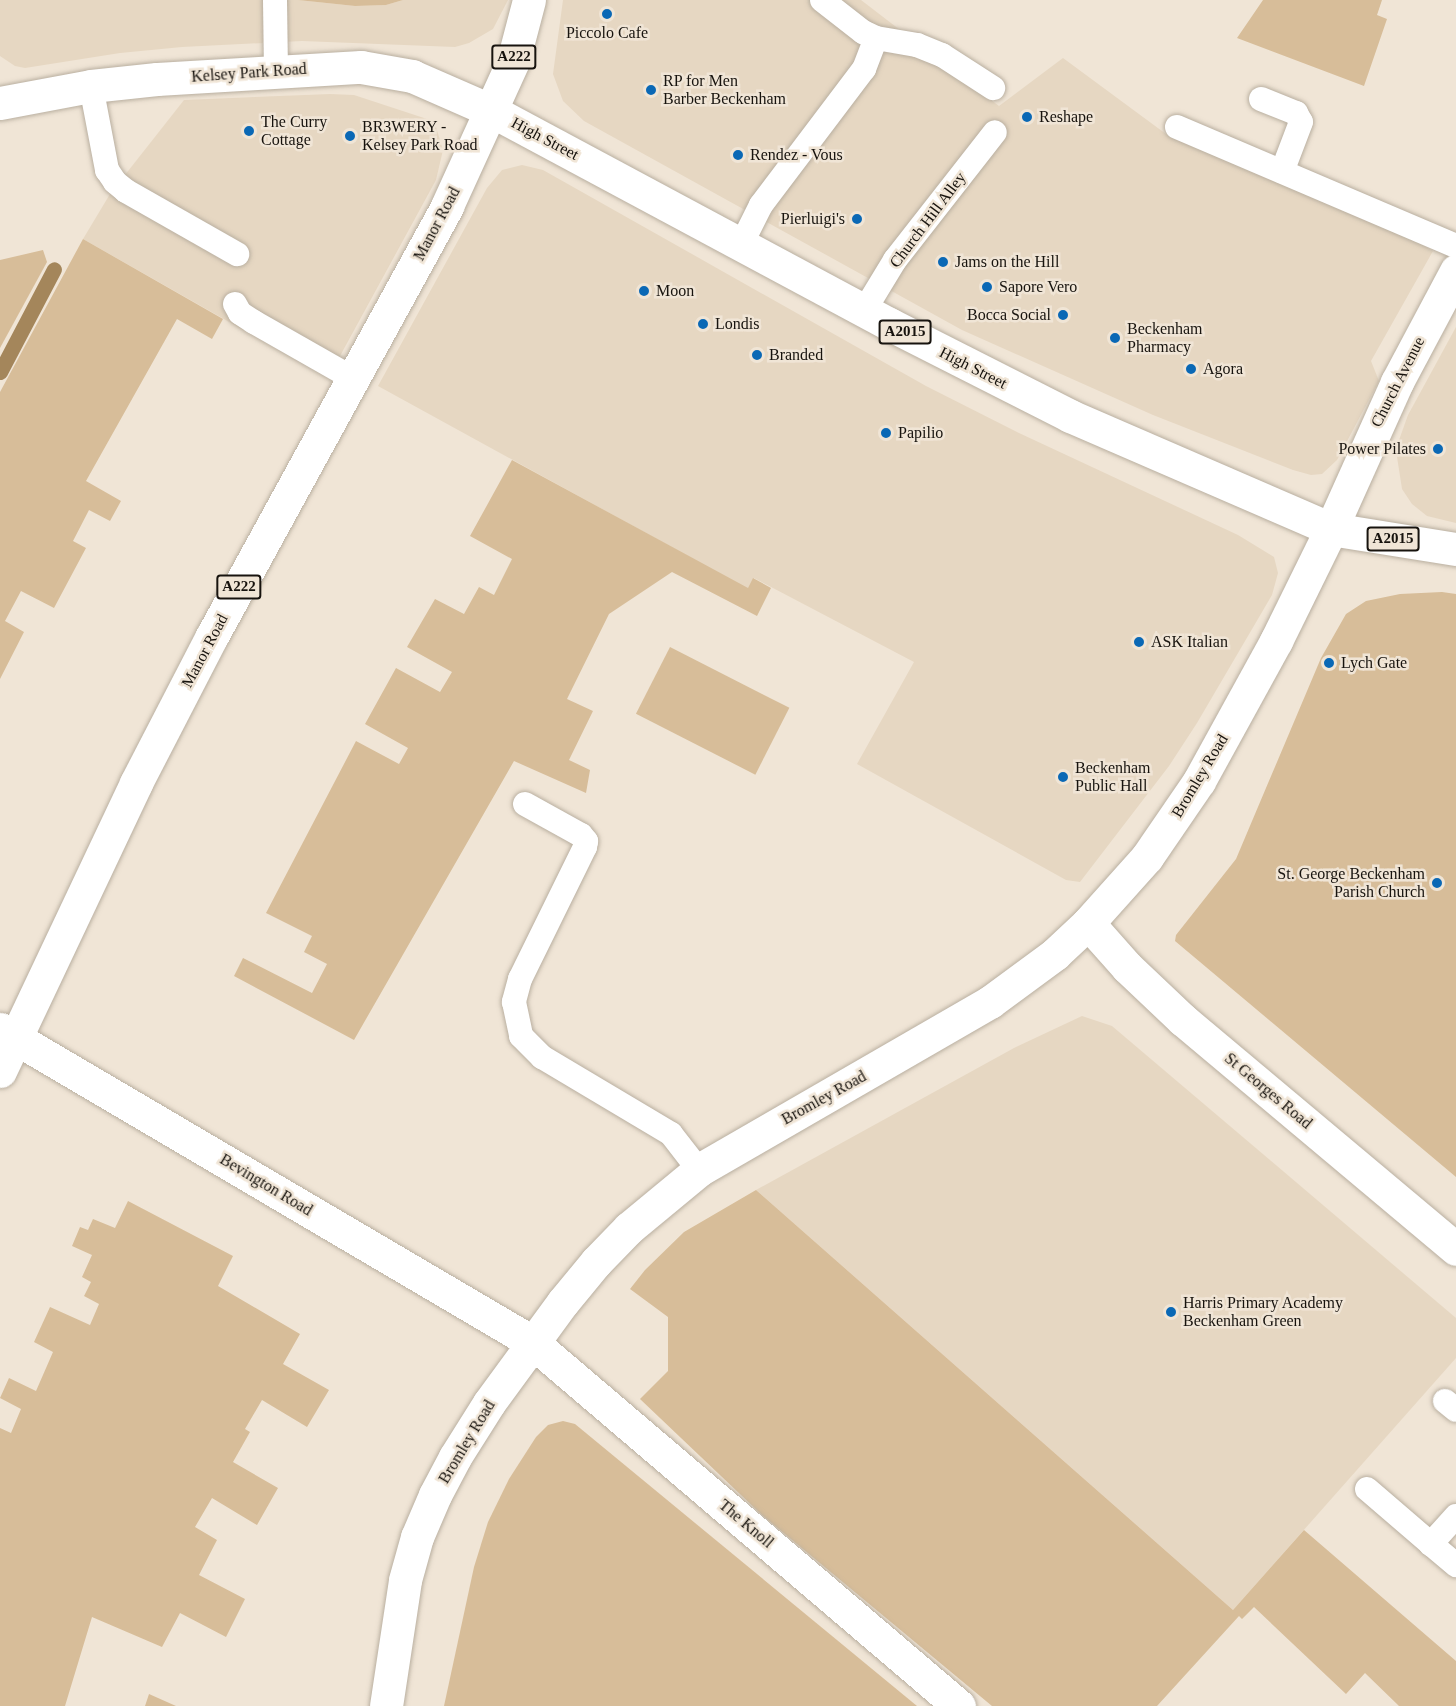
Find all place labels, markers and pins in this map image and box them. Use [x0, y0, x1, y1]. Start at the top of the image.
marker: Piccolo Cafe [600, 7, 614, 21]
place label: Piccolo Cafe [566, 23, 648, 43]
place label: RP for Men Barber Beckenham [663, 71, 786, 109]
marker: RP for Men Barber Beckenham [644, 83, 658, 97]
place label: Reshape [1039, 107, 1093, 127]
marker: Reshape [1020, 110, 1034, 124]
place label: The Curry Cottage [261, 112, 327, 150]
place label: BR3WERY - Kelsey Park Road [362, 117, 478, 155]
marker: The Curry Cottage [242, 124, 256, 138]
marker: BR3WERY - Kelsey Park Road [343, 129, 357, 143]
place label: Rendez - Vous [750, 145, 843, 165]
marker: Rendez - Vous [731, 148, 745, 162]
place label: Pierluigi's [781, 209, 845, 229]
marker: Pierluigi's [850, 212, 864, 226]
place label: Jams on the Hill [955, 252, 1059, 272]
marker: Jams on the Hill [936, 255, 950, 269]
place label: Sapore Vero [999, 277, 1078, 297]
marker: Sapore Vero [980, 280, 994, 294]
place label: Moon [656, 281, 694, 301]
marker: Moon [637, 284, 651, 298]
place label: Bocca Social [967, 305, 1051, 325]
marker: Bocca Social [1056, 308, 1070, 322]
place label: Londis [715, 314, 759, 334]
marker: Londis [696, 317, 710, 331]
place label: Beckenham Pharmacy [1127, 319, 1203, 357]
marker: Beckenham Pharmacy [1108, 331, 1122, 345]
place label: Branded [769, 345, 823, 365]
marker: Branded [750, 348, 764, 362]
place label: Agora [1203, 359, 1243, 379]
marker: Agora [1184, 362, 1198, 376]
place label: Papilio [898, 423, 943, 443]
marker: Papilio [879, 426, 893, 440]
place label: Power Pilates [1338, 439, 1426, 459]
marker: Power Pilates [1431, 442, 1445, 456]
place label: ASK Italian [1151, 632, 1228, 652]
marker: ASK Italian [1132, 635, 1146, 649]
place label: Lych Gate [1341, 653, 1407, 673]
marker: Lych Gate [1322, 656, 1336, 670]
place label: Beckenham Public Hall [1075, 758, 1151, 796]
marker: Beckenham Public Hall [1056, 770, 1070, 784]
place label: St. George Beckenham Parish Church [1277, 864, 1425, 902]
marker: St. George Beckenham Parish Church [1430, 876, 1444, 890]
place label: Harris Primary Academy Beckenham Green [1183, 1293, 1344, 1331]
marker: Harris Primary Academy Beckenham Green [1164, 1305, 1178, 1319]

